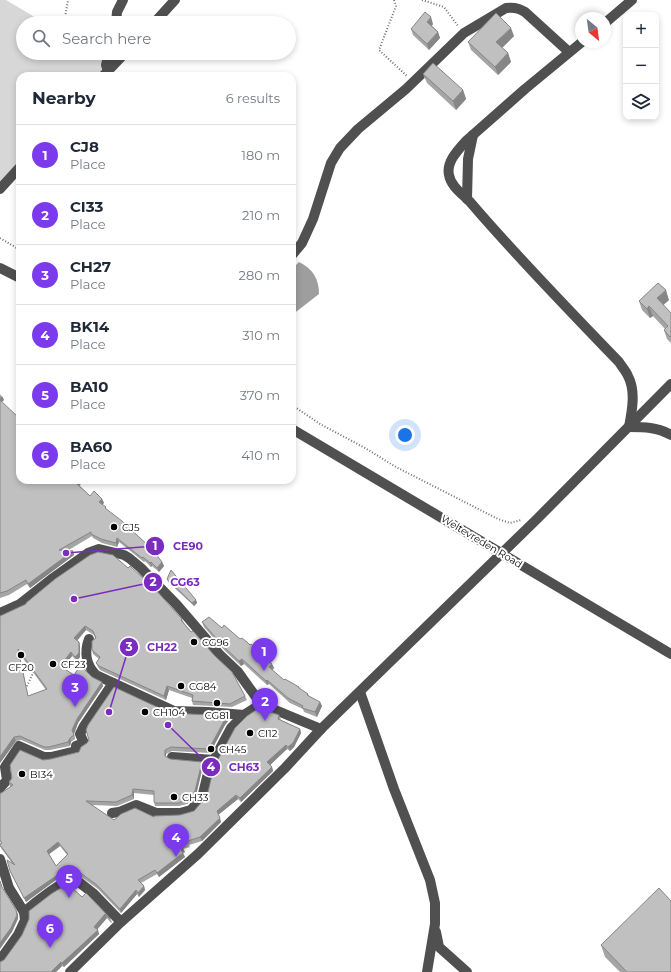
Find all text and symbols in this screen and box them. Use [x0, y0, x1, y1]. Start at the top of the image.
north arrow [575, 12, 611, 48]
map controls [623, 12, 659, 120]
button: + [623, 12, 659, 48]
search box [16, 16, 296, 60]
icon: search [30, 27, 52, 49]
text: Search here [62, 29, 151, 48]
button: − [623, 48, 659, 84]
button: layers [623, 84, 659, 120]
text: Nearby [32, 88, 96, 108]
text: 6 results [226, 90, 280, 106]
text: CJ8 [70, 137, 99, 156]
text: 1 [42, 147, 48, 163]
text: 180 m [241, 147, 280, 163]
text: Place [70, 156, 106, 172]
text: CI33 [70, 197, 103, 216]
text: 2 [41, 207, 49, 223]
text: 210 m [242, 207, 280, 223]
text: Place [70, 216, 106, 232]
text: CH27 [70, 257, 111, 276]
text: 3 [41, 267, 49, 283]
text: 280 m [239, 267, 280, 283]
text: Place [70, 276, 106, 292]
text: BK14 [70, 317, 109, 336]
text: 4 [41, 327, 49, 343]
text: 310 m [242, 327, 280, 343]
text: Place [70, 336, 106, 352]
text: BA10 [70, 377, 108, 396]
text: 5 [41, 387, 49, 403]
text: 370 m [240, 387, 280, 403]
text: Place [70, 396, 106, 412]
your location [395, 425, 415, 445]
text: BA60 [70, 437, 113, 456]
text: 6 [41, 447, 49, 463]
text: 410 m [241, 447, 280, 463]
text: Place [70, 456, 106, 472]
street label: Weltevreden Road [439, 512, 525, 571]
place label: CJ5 [122, 521, 140, 534]
marker: CJ5 [109, 522, 119, 532]
callout: CE90 [145, 534, 211, 557]
text: 1 [153, 538, 157, 553]
text: CE90 [173, 539, 203, 553]
callout: CG63 [143, 571, 208, 594]
text: 2 [149, 574, 157, 589]
text: CG63 [170, 575, 200, 589]
callout: CH22 [119, 636, 185, 659]
place label: CG96 [202, 636, 229, 649]
marker: CG96 [189, 637, 199, 647]
pin: 1 [251, 638, 277, 671]
text: 3 [124, 639, 133, 654]
text: CH22 [147, 640, 177, 654]
marker: CF20 [16, 650, 26, 660]
place label: CF23 [61, 658, 86, 671]
marker: CF23 [48, 659, 58, 669]
place label: CF20 [8, 661, 34, 674]
pin: 3 [62, 674, 88, 707]
place label: CG84 [189, 680, 217, 693]
marker: CG84 [176, 681, 186, 691]
pin: 2 [252, 688, 278, 721]
marker: CG81 [212, 698, 222, 708]
place label: CH104 [153, 706, 185, 719]
marker: CH104 [140, 707, 150, 717]
place label: CG81 [205, 709, 229, 722]
place label: CI12 [258, 727, 278, 740]
marker: CI12 [245, 728, 255, 738]
place label: CH45 [219, 743, 247, 756]
marker: CH45 [206, 744, 216, 754]
callout: CH63 [201, 756, 268, 779]
text: 4 [207, 759, 216, 774]
text: CH63 [229, 760, 260, 774]
place label: BI34 [30, 768, 53, 781]
marker: BI34 [17, 769, 27, 779]
place label: CH33 [182, 791, 209, 804]
marker: CH33 [169, 792, 179, 802]
pin: 4 [163, 824, 189, 857]
pin: 5 [56, 865, 82, 898]
pin: 6 [37, 915, 63, 948]

